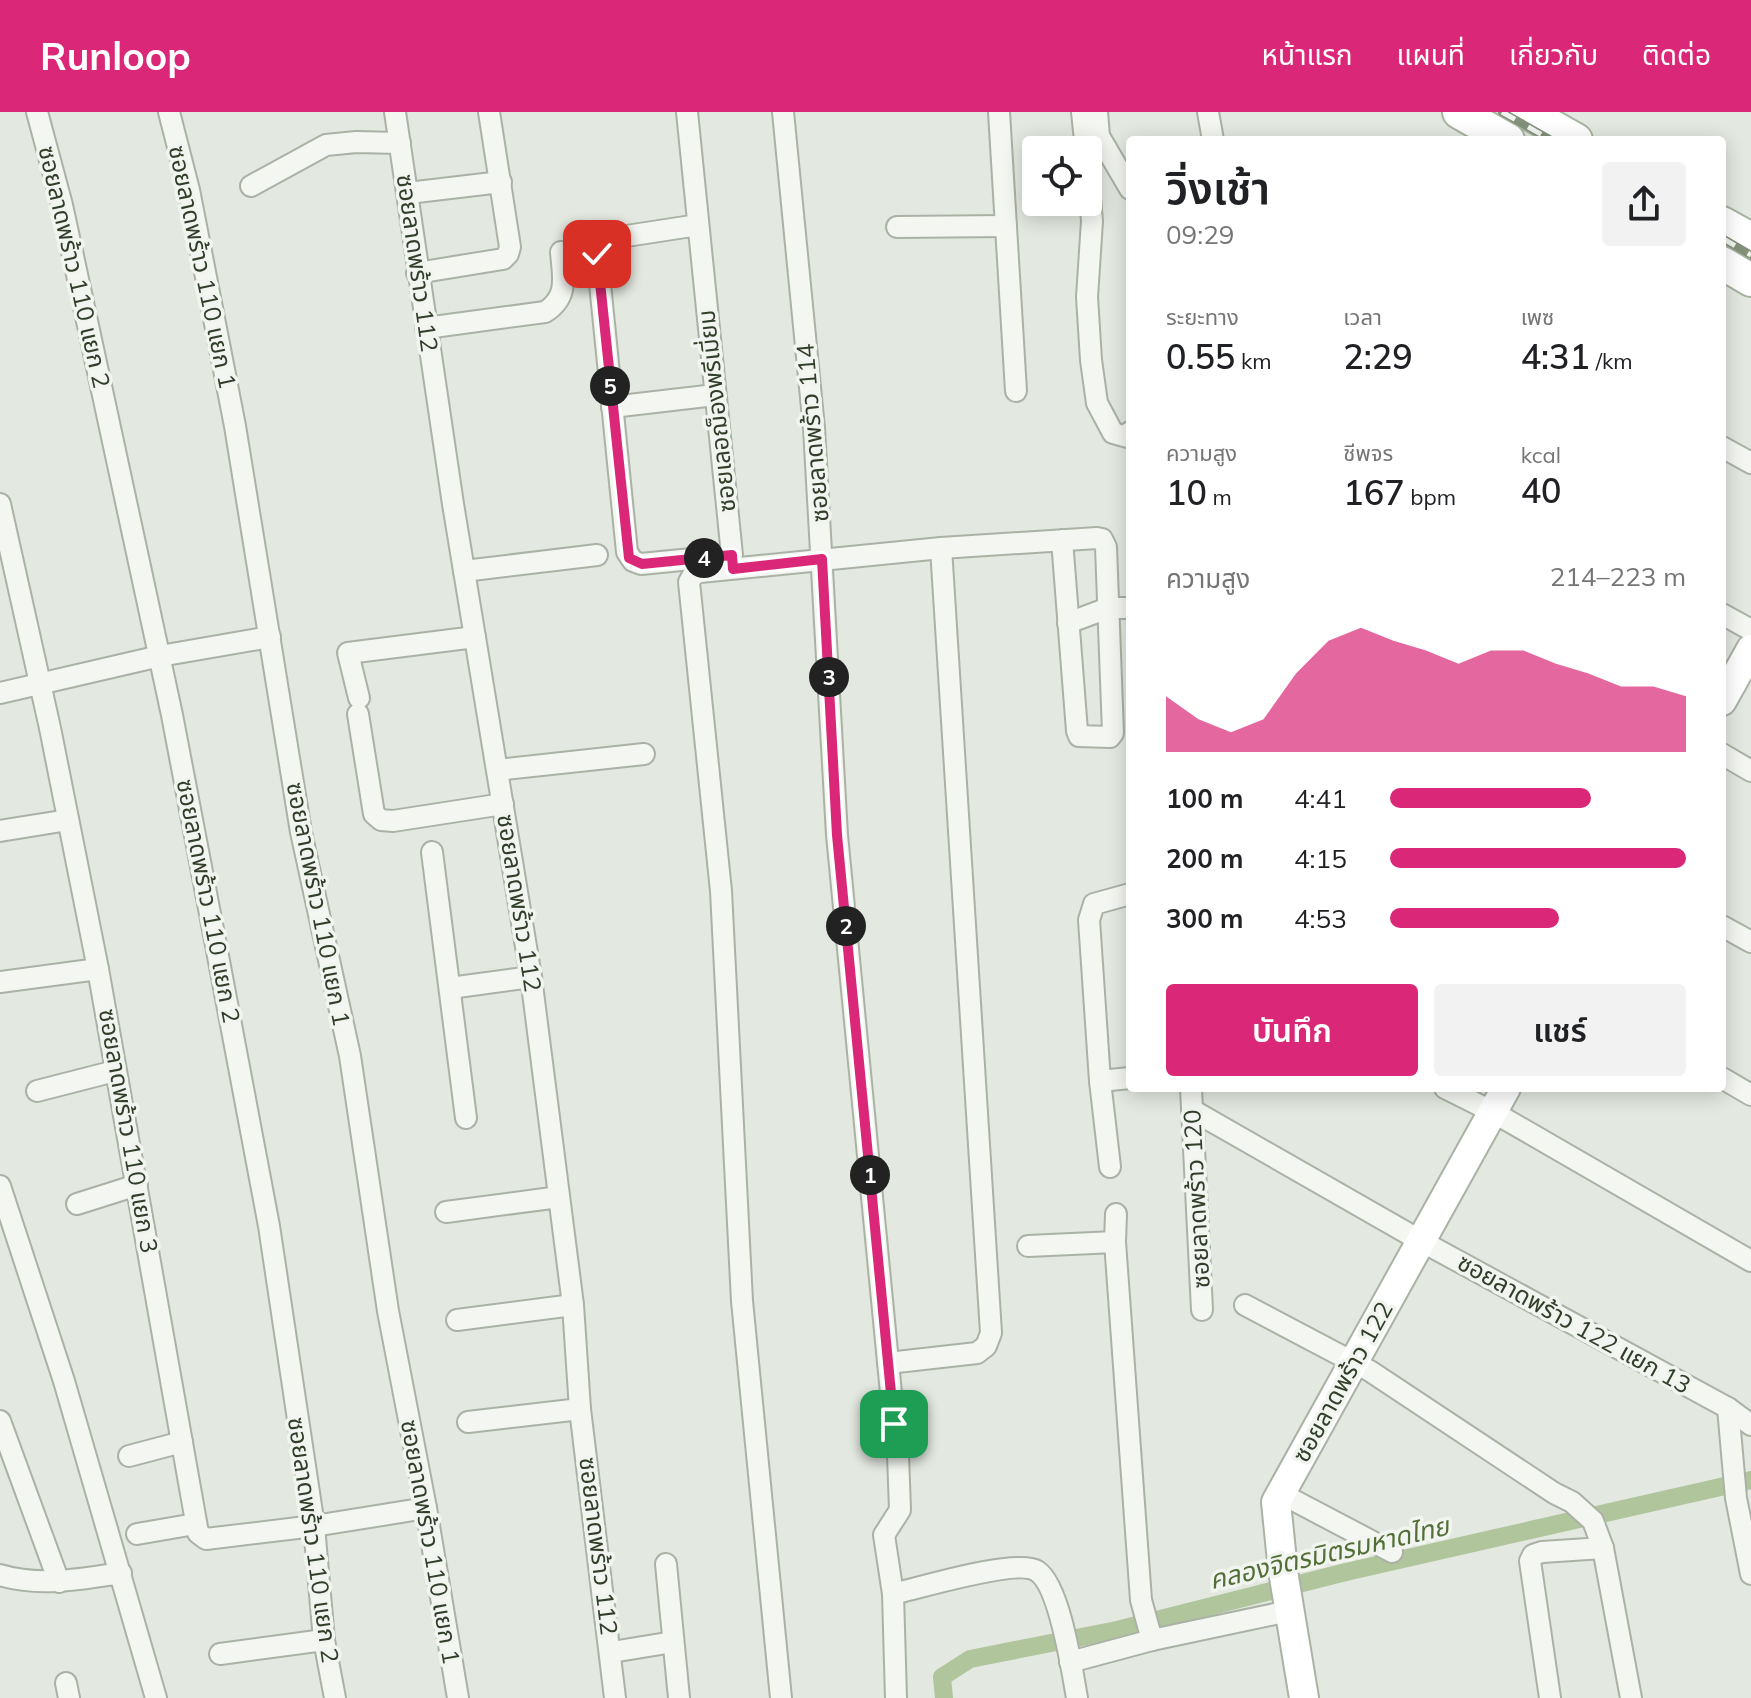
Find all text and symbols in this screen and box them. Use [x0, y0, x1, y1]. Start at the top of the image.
text: Runloop [40, 32, 191, 80]
text: หน้าแรก [1262, 37, 1353, 72]
text: แผนที่ [1397, 37, 1465, 72]
text: เกี่ยวกับ [1509, 37, 1598, 72]
text: ติดต่อ [1642, 37, 1711, 72]
map controls [1022, 136, 1102, 216]
button: locate [1022, 136, 1102, 216]
street label: ซอยลาดพร้าว 110 แยก 2 [33, 143, 117, 391]
street label: ซอยลาดพร้าว 110 แยก 1 [163, 143, 243, 391]
text: วิ่งเช้า [1166, 160, 1270, 215]
button: share [1602, 162, 1686, 246]
street label: ซอยลาดพร้าว 112 [391, 172, 445, 354]
text: 09:29 [1166, 218, 1234, 251]
pin [563, 220, 631, 288]
icon: check [575, 232, 619, 276]
text: ระยะทาง [1166, 303, 1239, 331]
text: เวลา [1343, 303, 1382, 331]
text: เพซ [1521, 303, 1554, 331]
street label: ซอยเลอฌ็องพรีเมี่ยม [689, 308, 742, 514]
text: 0.55 [1166, 335, 1235, 378]
text: 2:29 [1343, 335, 1413, 378]
text: 4:31 [1521, 335, 1590, 378]
street label: ซอยลาดพร้าว 114 [789, 343, 835, 524]
text: km [1235, 347, 1272, 375]
text: /km [1590, 347, 1633, 375]
pin: 5 [590, 366, 630, 406]
text: 5 [603, 372, 617, 400]
text: ความสูง [1166, 439, 1237, 467]
text: ชีพจร [1343, 439, 1393, 467]
text: kcal [1521, 441, 1561, 469]
text: 40 [1521, 469, 1561, 512]
text: 10 [1166, 471, 1207, 514]
text: 167 [1343, 471, 1405, 514]
text: m [1207, 483, 1232, 511]
text: bpm [1405, 483, 1456, 511]
pin: 4 [684, 538, 724, 578]
text: 4 [697, 544, 711, 572]
text: 214–223 m [1550, 560, 1686, 593]
text: ความสูง [1166, 562, 1250, 595]
pin: 3 [809, 657, 849, 697]
text: 3 [822, 663, 836, 691]
street label: ซอยลาดพร้าว 110 แยก 2 [171, 776, 247, 1025]
street label: ซอยลาดพร้าว 110 แยก 1 [281, 779, 357, 1028]
text: 100 m [1166, 782, 1243, 815]
text: 4:41 [1294, 782, 1347, 815]
street label: ซอยลาดพร้าว 112 [491, 812, 549, 994]
text: 200 m [1166, 842, 1243, 875]
text: 4:15 [1294, 842, 1347, 875]
text: 300 m [1166, 902, 1243, 935]
text: 4:53 [1294, 902, 1347, 935]
pin: 2 [826, 906, 866, 946]
text: 2 [839, 912, 853, 940]
button: บันทึก [1166, 984, 1418, 1076]
button: แชร์ [1434, 984, 1686, 1076]
street label: ซอยลาดพร้าว 110 แยก 3 [93, 1006, 165, 1255]
street label: ซอยลาดพร้าว 120 [1176, 1109, 1216, 1289]
pin: 1 [850, 1155, 890, 1195]
text: 1 [863, 1161, 877, 1189]
street label: ซอยลาดพร้าว 122 แยก 13 [1453, 1247, 1696, 1400]
street label: ซอยลาดพร้าว 122 [1286, 1296, 1399, 1467]
pin [860, 1390, 928, 1458]
icon: arrive [872, 1402, 916, 1446]
street label: ซอยลาดพร้าว 110 แยก 2 [282, 1415, 346, 1665]
street label: ซอยลาดพร้าว 110 แยก 1 [395, 1417, 467, 1666]
street label: ซอยลาดพร้าว 112 [573, 1455, 625, 1637]
water label: คลองจิตรมิตรมหาดไทย [1206, 1509, 1453, 1596]

